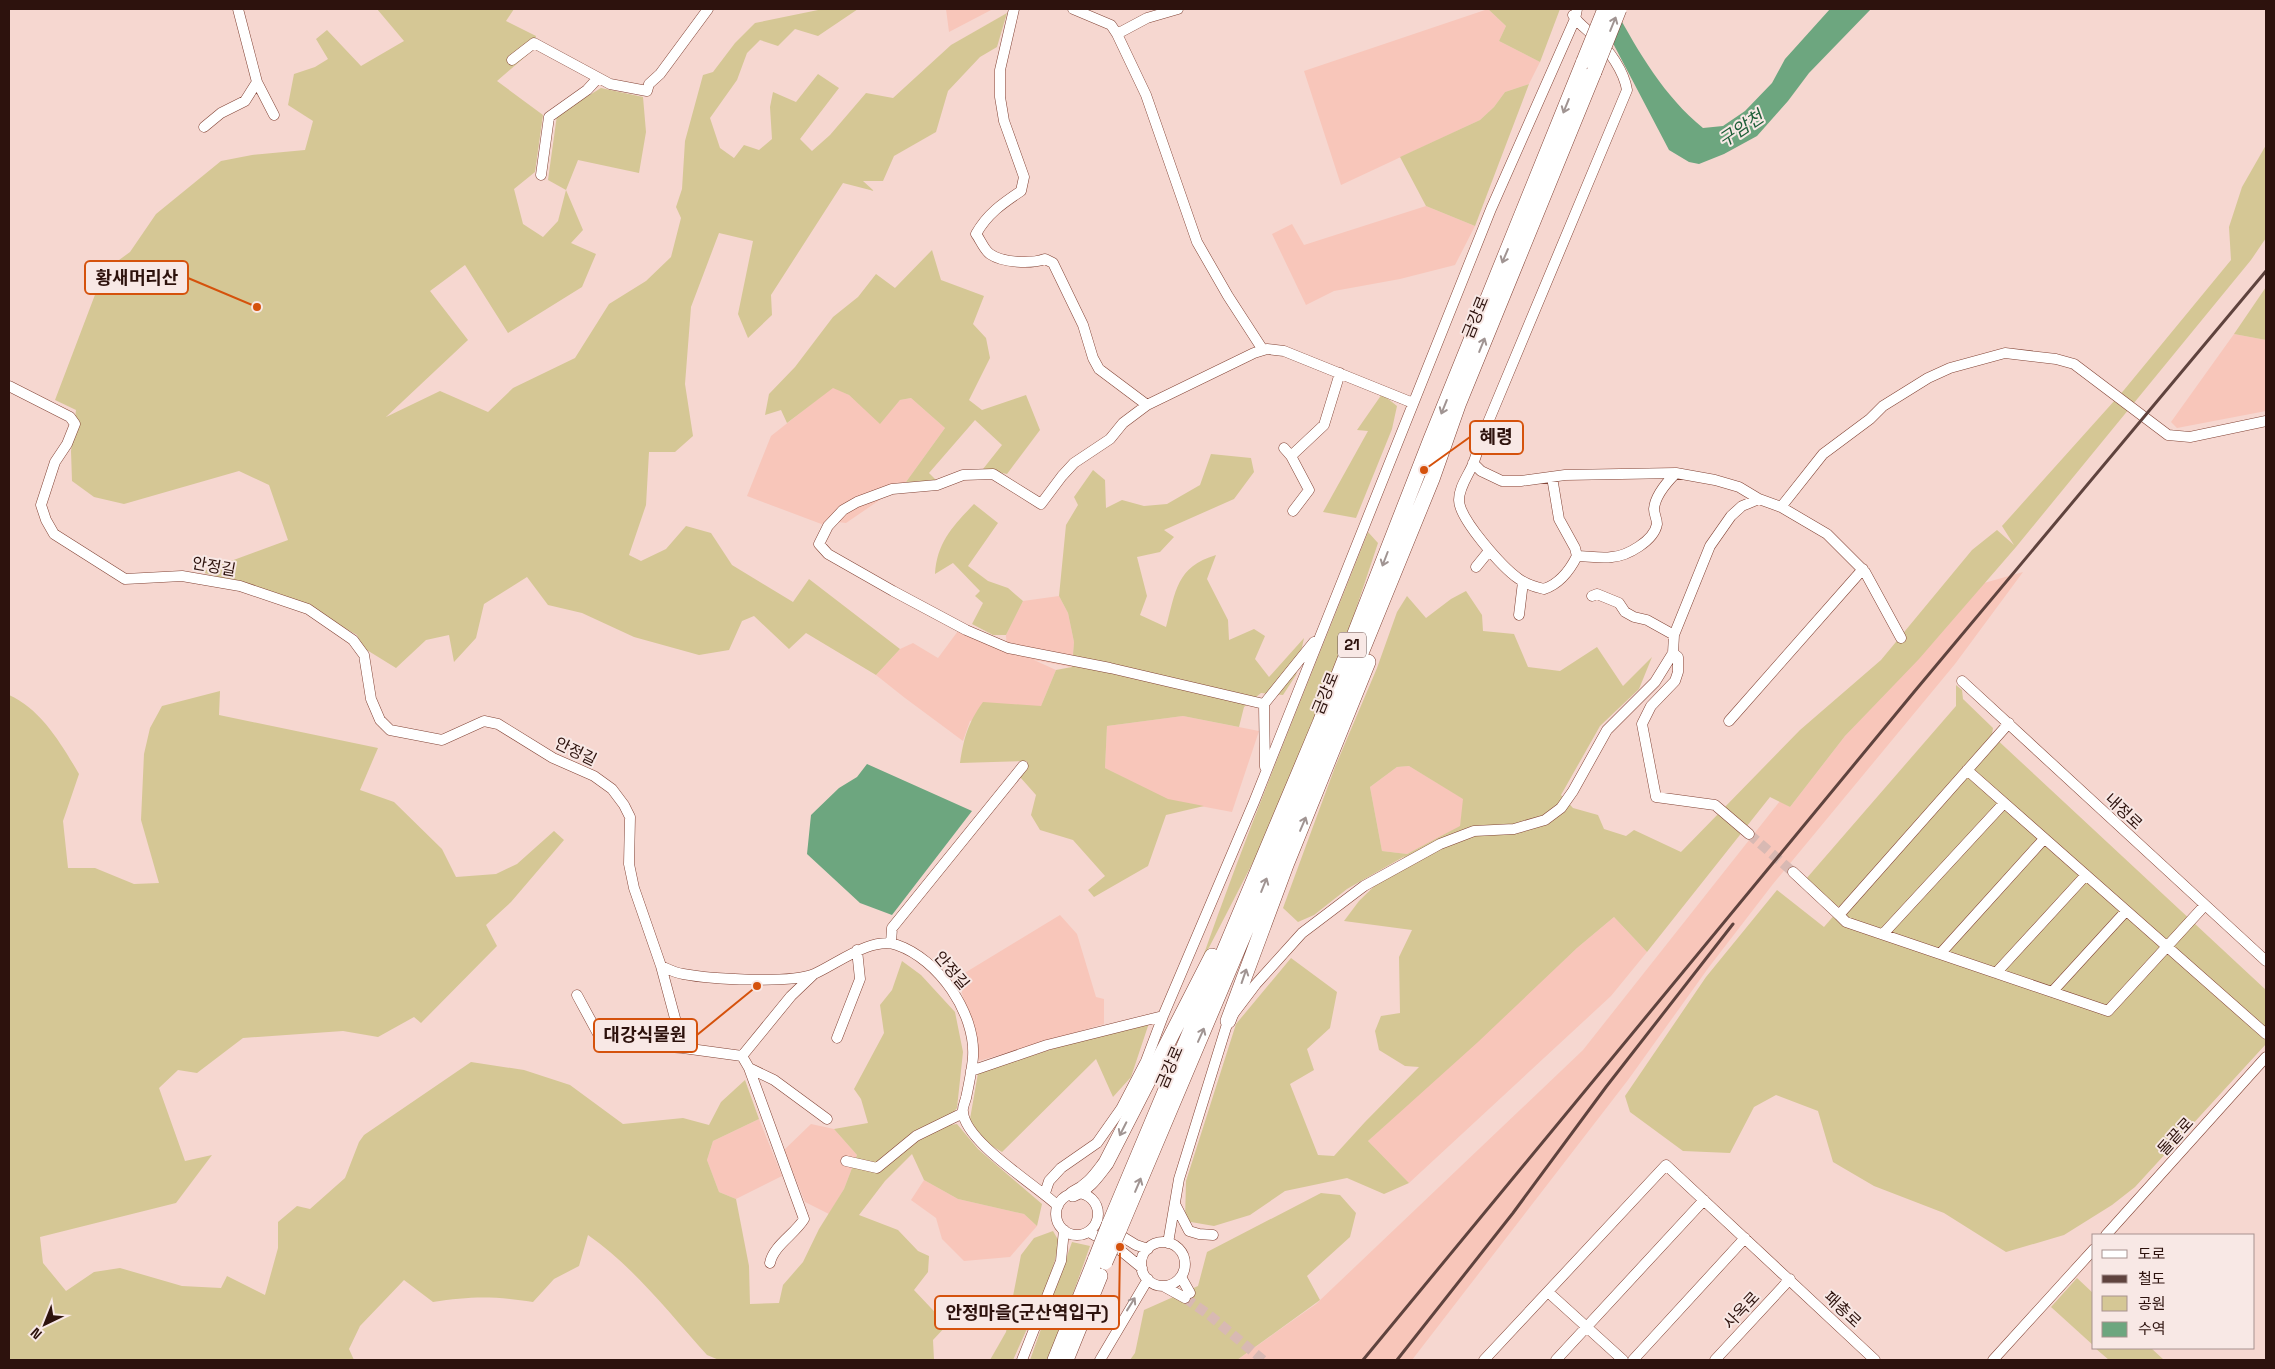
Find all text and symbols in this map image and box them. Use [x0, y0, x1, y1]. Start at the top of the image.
one-way arrow [1609, 17, 1618, 32]
one-way arrow [1561, 98, 1571, 113]
water label: 구암천 [1714, 104, 1770, 152]
one-way arrow [1500, 248, 1509, 263]
callout: 황새머리산 [85, 261, 188, 294]
text: 황새머리산 [96, 266, 179, 289]
street label: 금강로 [1457, 293, 1494, 342]
one-way arrow [1478, 338, 1487, 353]
one-way arrow [1439, 399, 1448, 414]
callout: 혜령 [1470, 421, 1523, 454]
text: 혜령 [1479, 425, 1513, 448]
one-way arrow [1380, 550, 1389, 566]
street label: 안정길 [190, 552, 237, 581]
road number: 21 [1338, 632, 1366, 658]
street label: 금강로 [1307, 669, 1344, 718]
street label: 안정길 [551, 732, 600, 771]
street label: 내정로 [2100, 789, 2147, 834]
one-way arrow [1299, 817, 1309, 832]
one-way arrow [1260, 878, 1269, 893]
street label: 안정길 [929, 947, 974, 994]
one-way arrow [1240, 968, 1249, 984]
callout: 대강식물원 [594, 1019, 697, 1052]
text: 대강식물원 [604, 1023, 686, 1046]
one-way arrow [1197, 1028, 1207, 1043]
street label: 금강로 [1151, 1043, 1188, 1092]
street label: 돌끝로 [2153, 1113, 2198, 1160]
one-way arrow [1118, 1121, 1127, 1136]
one-way arrow [1134, 1178, 1143, 1193]
legend [2092, 1234, 2255, 1349]
text: 도로 [2138, 1244, 2166, 1263]
text: 철도 [2138, 1269, 2166, 1288]
street label: 사옥로 [1719, 1287, 1764, 1334]
street label: 패총로 [1819, 1287, 1866, 1332]
text: 공원 [2138, 1294, 2166, 1313]
callout: 안정마을(군산역입구) [935, 1296, 1119, 1329]
one-way arrow [1127, 1298, 1137, 1312]
north arrow [20, 1299, 70, 1349]
text: 안정마을(군산역입구) [945, 1301, 1109, 1324]
text: 수역 [2138, 1319, 2166, 1338]
text: N [27, 1324, 46, 1343]

